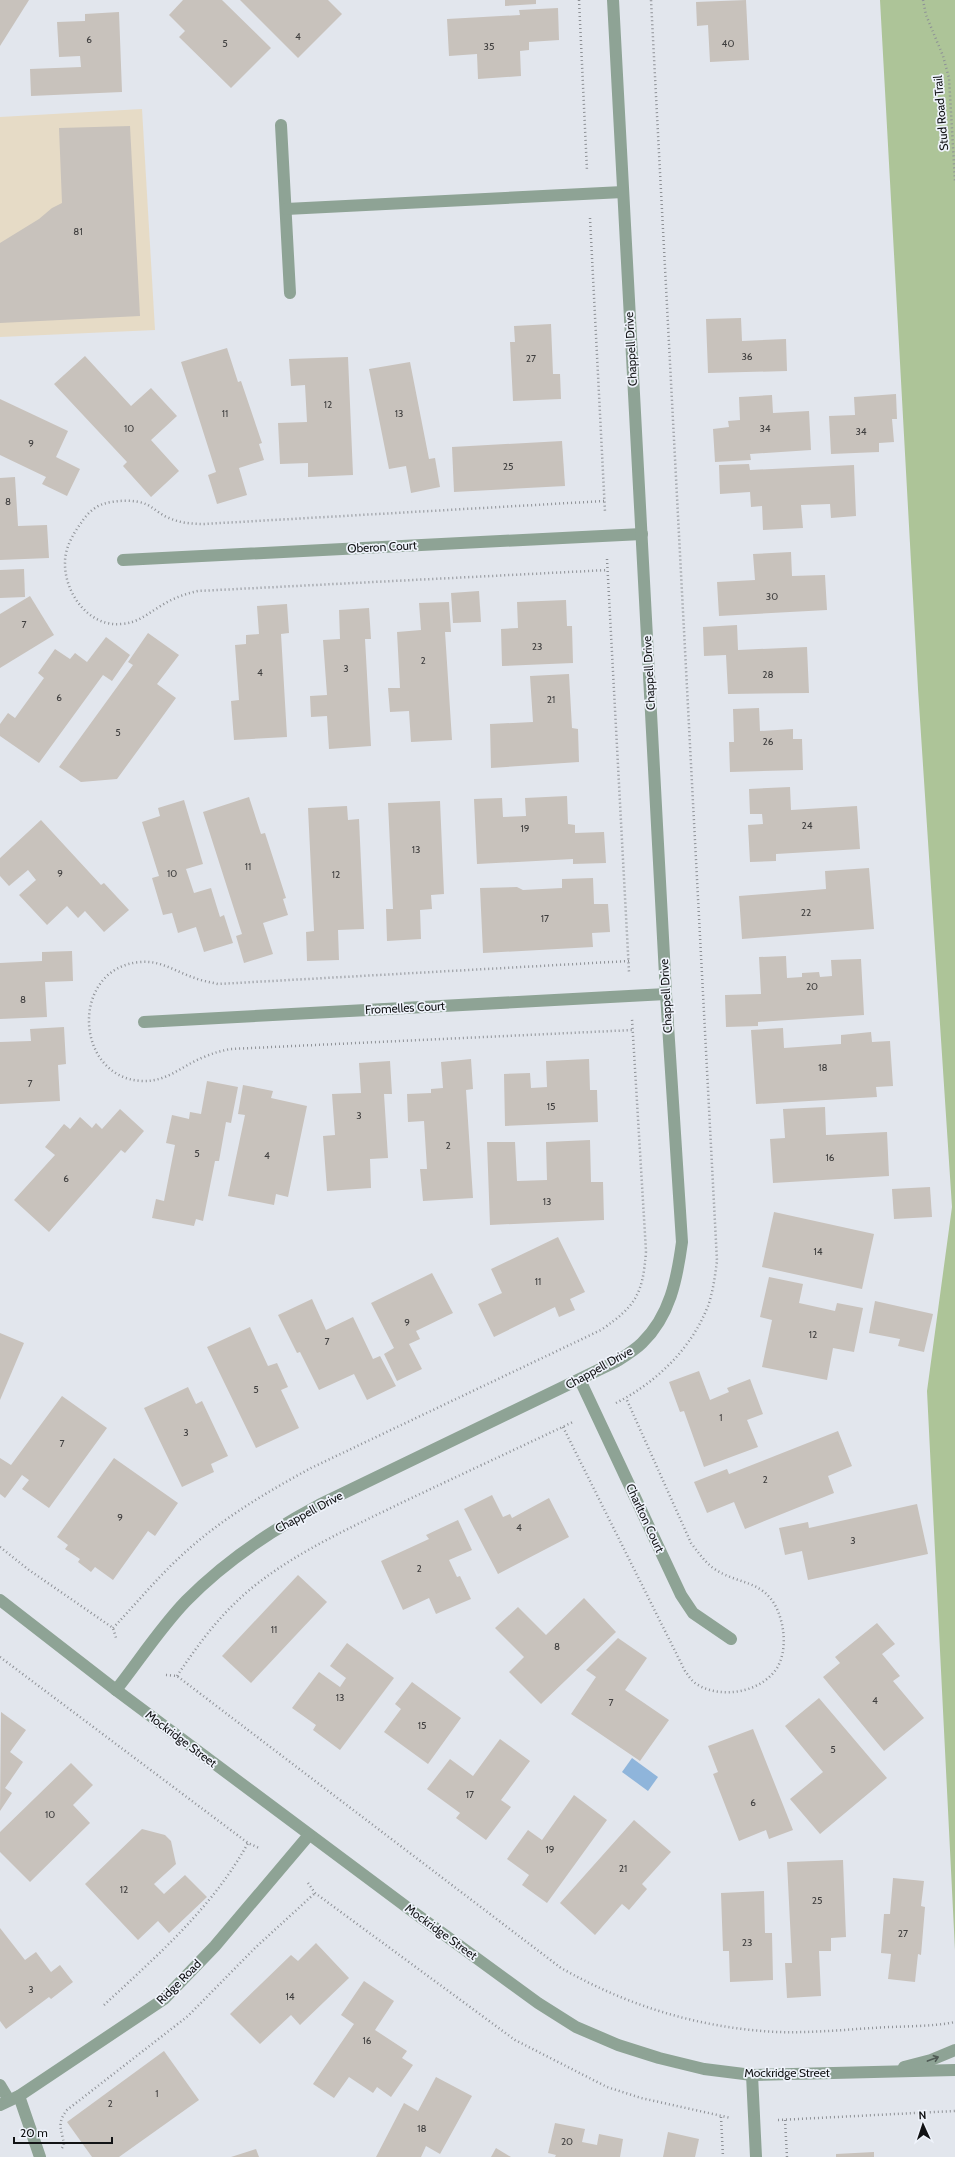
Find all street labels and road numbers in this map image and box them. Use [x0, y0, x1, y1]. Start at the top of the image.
street label: Stud Road Trail [930, 75, 951, 151]
street label: Chappell Drive [621, 311, 640, 387]
street label: Oberon Court [347, 537, 417, 556]
street label: Chappell Drive [639, 635, 658, 711]
street label: Chappell Drive [656, 958, 675, 1034]
street label: Fromelles Court [365, 998, 445, 1017]
street label: Chappell Drive [563, 1343, 635, 1392]
street label: Charlton Court [623, 1481, 668, 1555]
street label: Chappell Drive [272, 1487, 345, 1536]
street label: Mockridge Street [143, 1707, 220, 1770]
street label: Mockridge Street [402, 1900, 480, 1963]
street label: Ridge Road [153, 1956, 204, 2007]
street label: Mockridge Street [744, 2065, 830, 2080]

